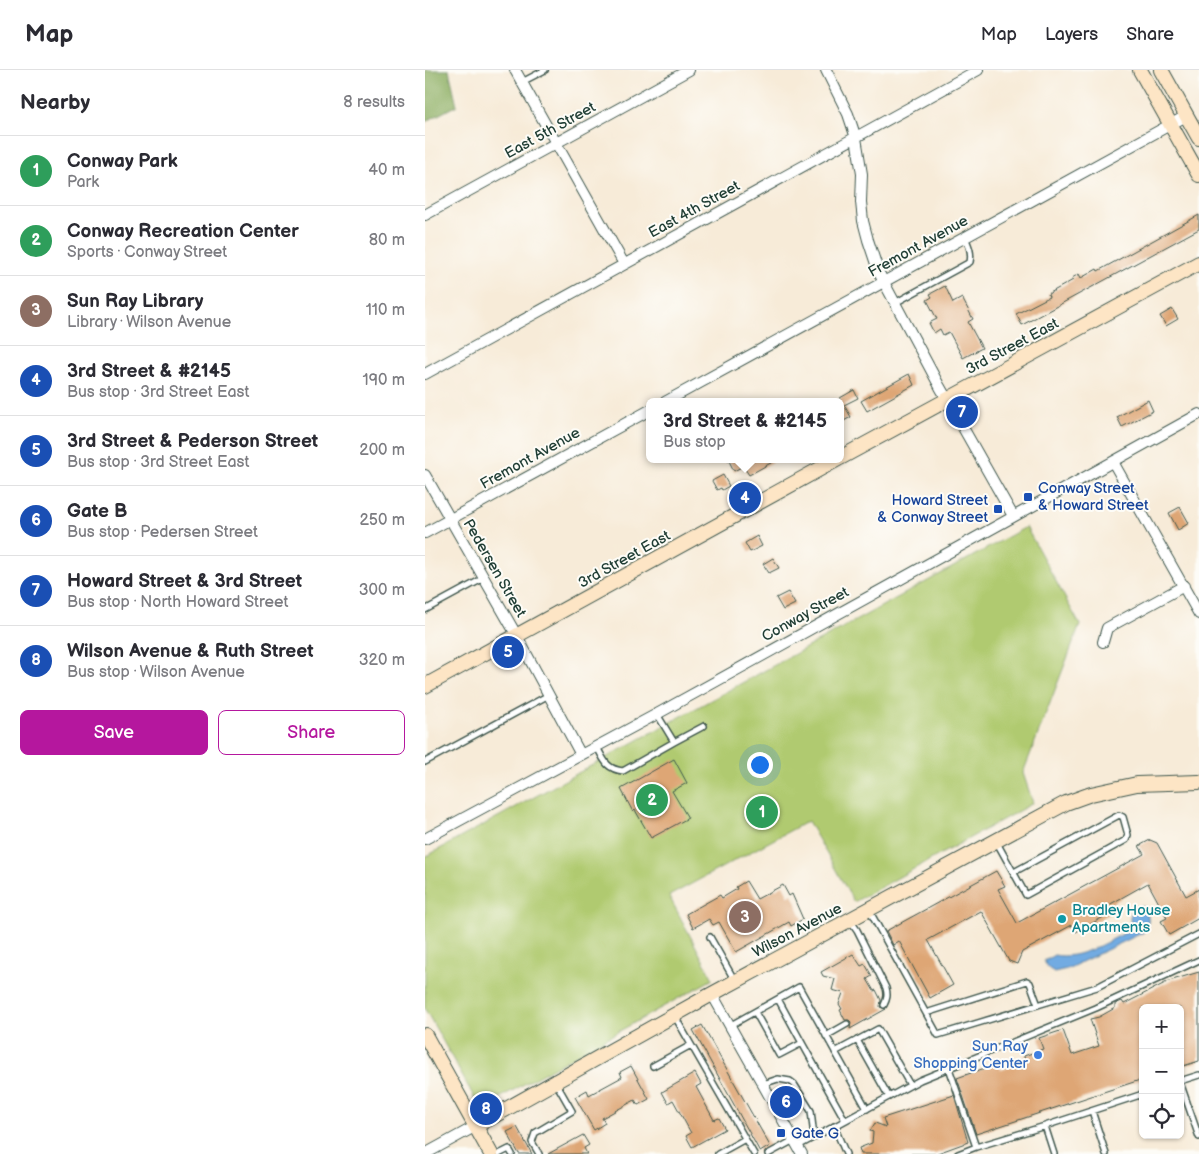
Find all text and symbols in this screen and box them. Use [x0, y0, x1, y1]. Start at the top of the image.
text: Map [25, 20, 73, 49]
text: Map [981, 24, 1017, 45]
text: Layers [1045, 24, 1098, 45]
text: Share [1126, 24, 1174, 45]
text: Nearby [20, 90, 90, 115]
text: 8 results [343, 93, 405, 112]
street label: East 5th Street [502, 97, 599, 163]
text: Conway Park [67, 150, 178, 173]
text: 1 [33, 161, 39, 180]
text: 40 m [368, 161, 405, 180]
text: Park [67, 173, 99, 192]
street label: East 4th Street [645, 176, 744, 242]
street label: Fremont Avenue [865, 211, 972, 282]
text: Conway Recreation Center [67, 220, 299, 243]
text: 2 [31, 231, 41, 250]
text: 80 m [369, 231, 405, 250]
text: Sports · Conway Street [67, 243, 227, 262]
text: Sun Ray Library [67, 290, 204, 313]
text: 3 [31, 301, 41, 320]
text: 110 m [366, 301, 405, 320]
text: Library · Wilson Avenue [67, 313, 231, 332]
street label: 3rd Street East [963, 314, 1062, 379]
text: 3rd Street & #2145 [67, 360, 231, 383]
text: 4 [31, 371, 41, 390]
text: 190 m [363, 371, 405, 390]
text: Bus stop · 3rd Street East [67, 383, 249, 402]
pin: 7 [946, 393, 978, 431]
popup [646, 398, 844, 463]
text: 3rd Street & #2145 [663, 410, 827, 433]
street label: Fremont Avenue [477, 423, 584, 494]
text: 3rd Street & Pederson Street [67, 430, 318, 453]
text: Bus stop [663, 433, 726, 452]
text: 5 [31, 441, 41, 460]
text: 200 m [359, 441, 405, 460]
text: Bus stop · 3rd Street East [67, 453, 249, 472]
pin: 4 [729, 479, 761, 517]
place label: Conway Street & Howard Street [1038, 479, 1149, 515]
place label: Howard Street & Conway Street [877, 491, 988, 527]
marker: Conway Street & Howard Street [1022, 491, 1034, 503]
text: Gate B [67, 500, 127, 523]
marker: Howard Street & Conway Street [992, 503, 1004, 515]
text: 6 [31, 511, 41, 530]
text: 250 m [359, 511, 405, 530]
street label: Pedersen Street [459, 516, 531, 621]
text: Bus stop · Pedersen Street [67, 523, 258, 542]
street label: 3rd Street East [575, 526, 674, 593]
text: Howard Street & 3rd Street [67, 570, 302, 593]
text: 7 [32, 581, 40, 600]
text: 300 m [359, 581, 405, 600]
street label: Conway Street [758, 582, 852, 646]
text: Bus stop · North Howard Street [67, 593, 288, 612]
pin: 5 [492, 633, 524, 671]
text: Wilson Avenue & Ruth Street [67, 640, 314, 663]
text: 8 [31, 651, 41, 670]
text: 320 m [359, 651, 405, 670]
text: Bus stop · Wilson Avenue [67, 663, 245, 682]
button: Save [20, 710, 208, 755]
button: Share [218, 710, 405, 755]
your location [747, 752, 773, 778]
pin: 2 [636, 781, 668, 819]
pin: 1 [746, 793, 778, 831]
pin: 3 [729, 898, 761, 936]
street label: Wilson Avenue [749, 899, 845, 962]
place label: Bradley House Apartments [1072, 901, 1170, 937]
marker: Bradley House Apartments [1056, 913, 1068, 925]
map controls [1139, 1004, 1184, 1139]
button: + [1139, 1004, 1184, 1049]
place label: Sun Ray Shopping Center [914, 1037, 1029, 1073]
marker: Sun Ray Shopping Center [1032, 1049, 1044, 1061]
button: − [1139, 1049, 1184, 1094]
pin: 6 [770, 1083, 802, 1121]
pin: 8 [470, 1090, 502, 1128]
button: locate [1139, 1094, 1184, 1139]
place label: Gate G [791, 1124, 839, 1143]
marker: Gate G [775, 1127, 787, 1139]

